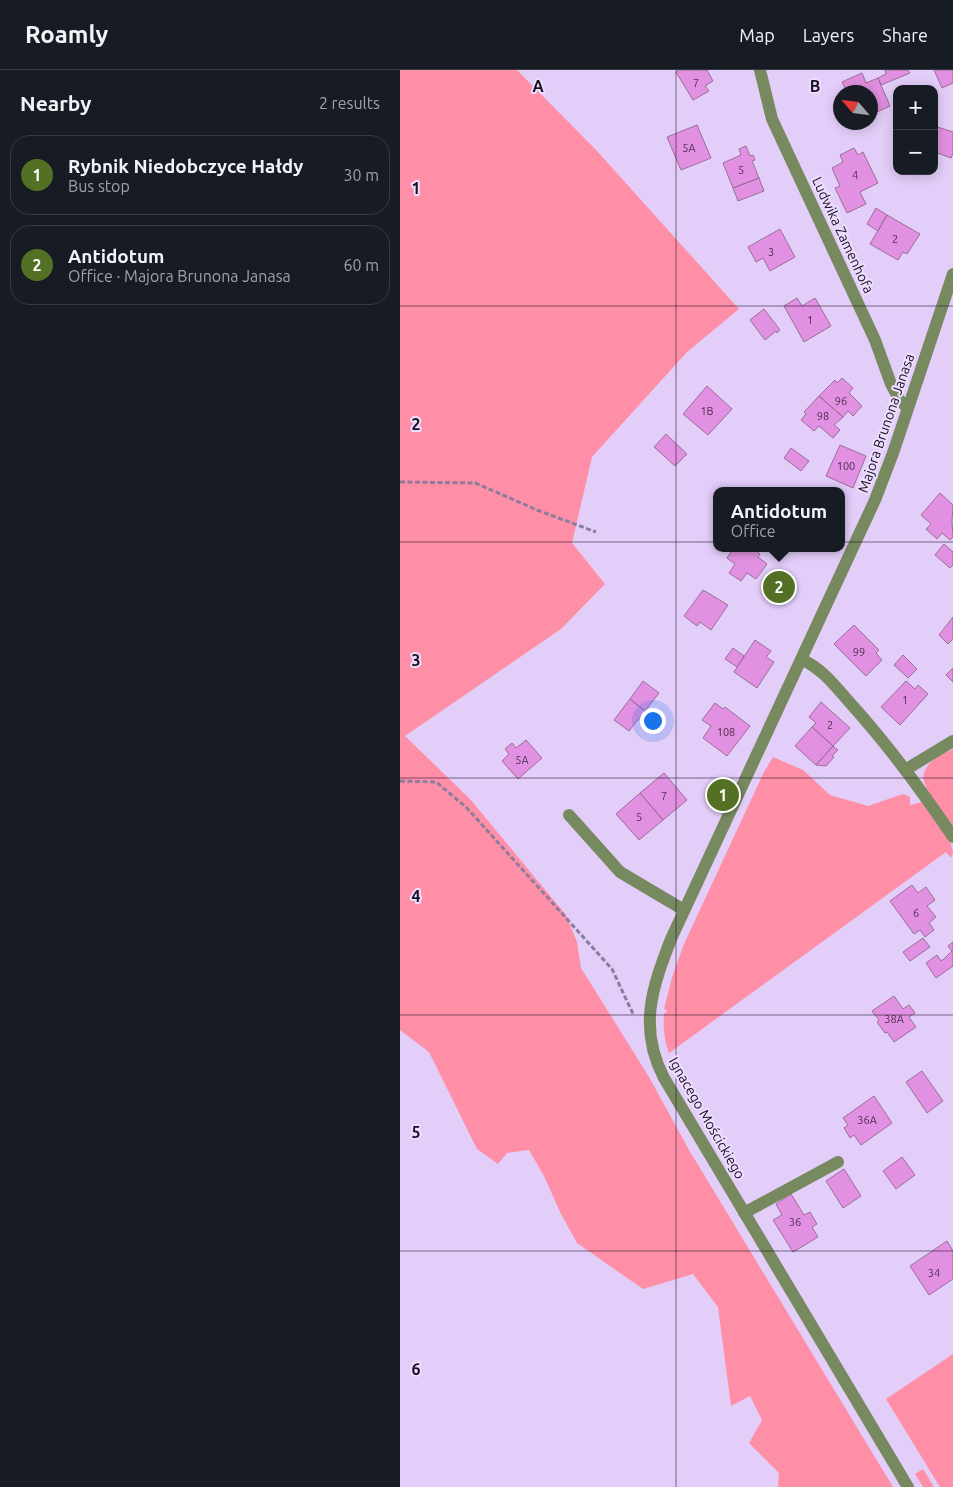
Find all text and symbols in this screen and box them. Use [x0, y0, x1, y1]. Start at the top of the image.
text: Roamly [25, 21, 108, 48]
text: Map [739, 25, 775, 45]
text: Layers [803, 25, 854, 45]
text: Share [882, 25, 928, 45]
text: A [532, 77, 544, 95]
house number: 7 [693, 77, 699, 89]
text: B [810, 77, 820, 95]
north arrow [833, 85, 878, 130]
map controls [893, 85, 938, 175]
button: + [893, 85, 938, 130]
text: Nearby [20, 91, 91, 115]
text: 2 results [319, 94, 380, 112]
button: − [893, 130, 938, 175]
house number: 5A [682, 142, 697, 154]
text: Rybnik Niedobczyce Hałdy [68, 155, 303, 177]
house number: 5 [738, 164, 744, 176]
text: 1 [32, 166, 42, 184]
text: 30 m [343, 166, 379, 184]
house number: 4 [852, 169, 858, 181]
street label: Ludwika Zamenhofa [809, 174, 877, 296]
text: Bus stop [68, 177, 130, 195]
text: 1 [411, 179, 421, 197]
house number: 2 [892, 233, 898, 245]
text: Antidotum [68, 245, 164, 267]
house number: 3 [768, 246, 774, 258]
text: 2 [32, 256, 42, 274]
text: 60 m [343, 256, 379, 274]
text: Office · Majora Brunona Janasa [68, 267, 291, 285]
house number: 1 [807, 314, 813, 326]
street label: Majora Brunona Janasa [855, 351, 917, 495]
house number: 96 [835, 395, 847, 407]
house number: 1B [700, 405, 714, 417]
house number: 98 [817, 410, 829, 422]
text: 2 [411, 415, 421, 433]
house number: 100 [837, 460, 855, 472]
popup [713, 487, 845, 552]
text: Antidotum [731, 500, 827, 522]
text: Office [731, 522, 776, 540]
pin: 2 [763, 568, 795, 606]
house number: 99 [853, 646, 865, 658]
text: 3 [411, 651, 421, 669]
house number: 1 [902, 694, 908, 706]
your location [640, 708, 666, 734]
house number: 2 [827, 719, 833, 731]
house number: 108 [717, 726, 735, 738]
house number: 5A [515, 754, 530, 766]
pin: 1 [707, 776, 739, 814]
house number: 7 [661, 790, 667, 802]
house number: 5 [636, 811, 642, 823]
text: 4 [411, 887, 421, 905]
house number: 6 [913, 907, 919, 919]
house number: 38A [884, 1013, 905, 1025]
street label: Ignacego Mościckiego [666, 1054, 748, 1182]
house number: 36A [857, 1114, 878, 1126]
text: 5 [411, 1123, 421, 1141]
house number: 36 [789, 1216, 801, 1228]
house number: 34 [928, 1267, 940, 1279]
text: 6 [411, 1360, 421, 1378]

